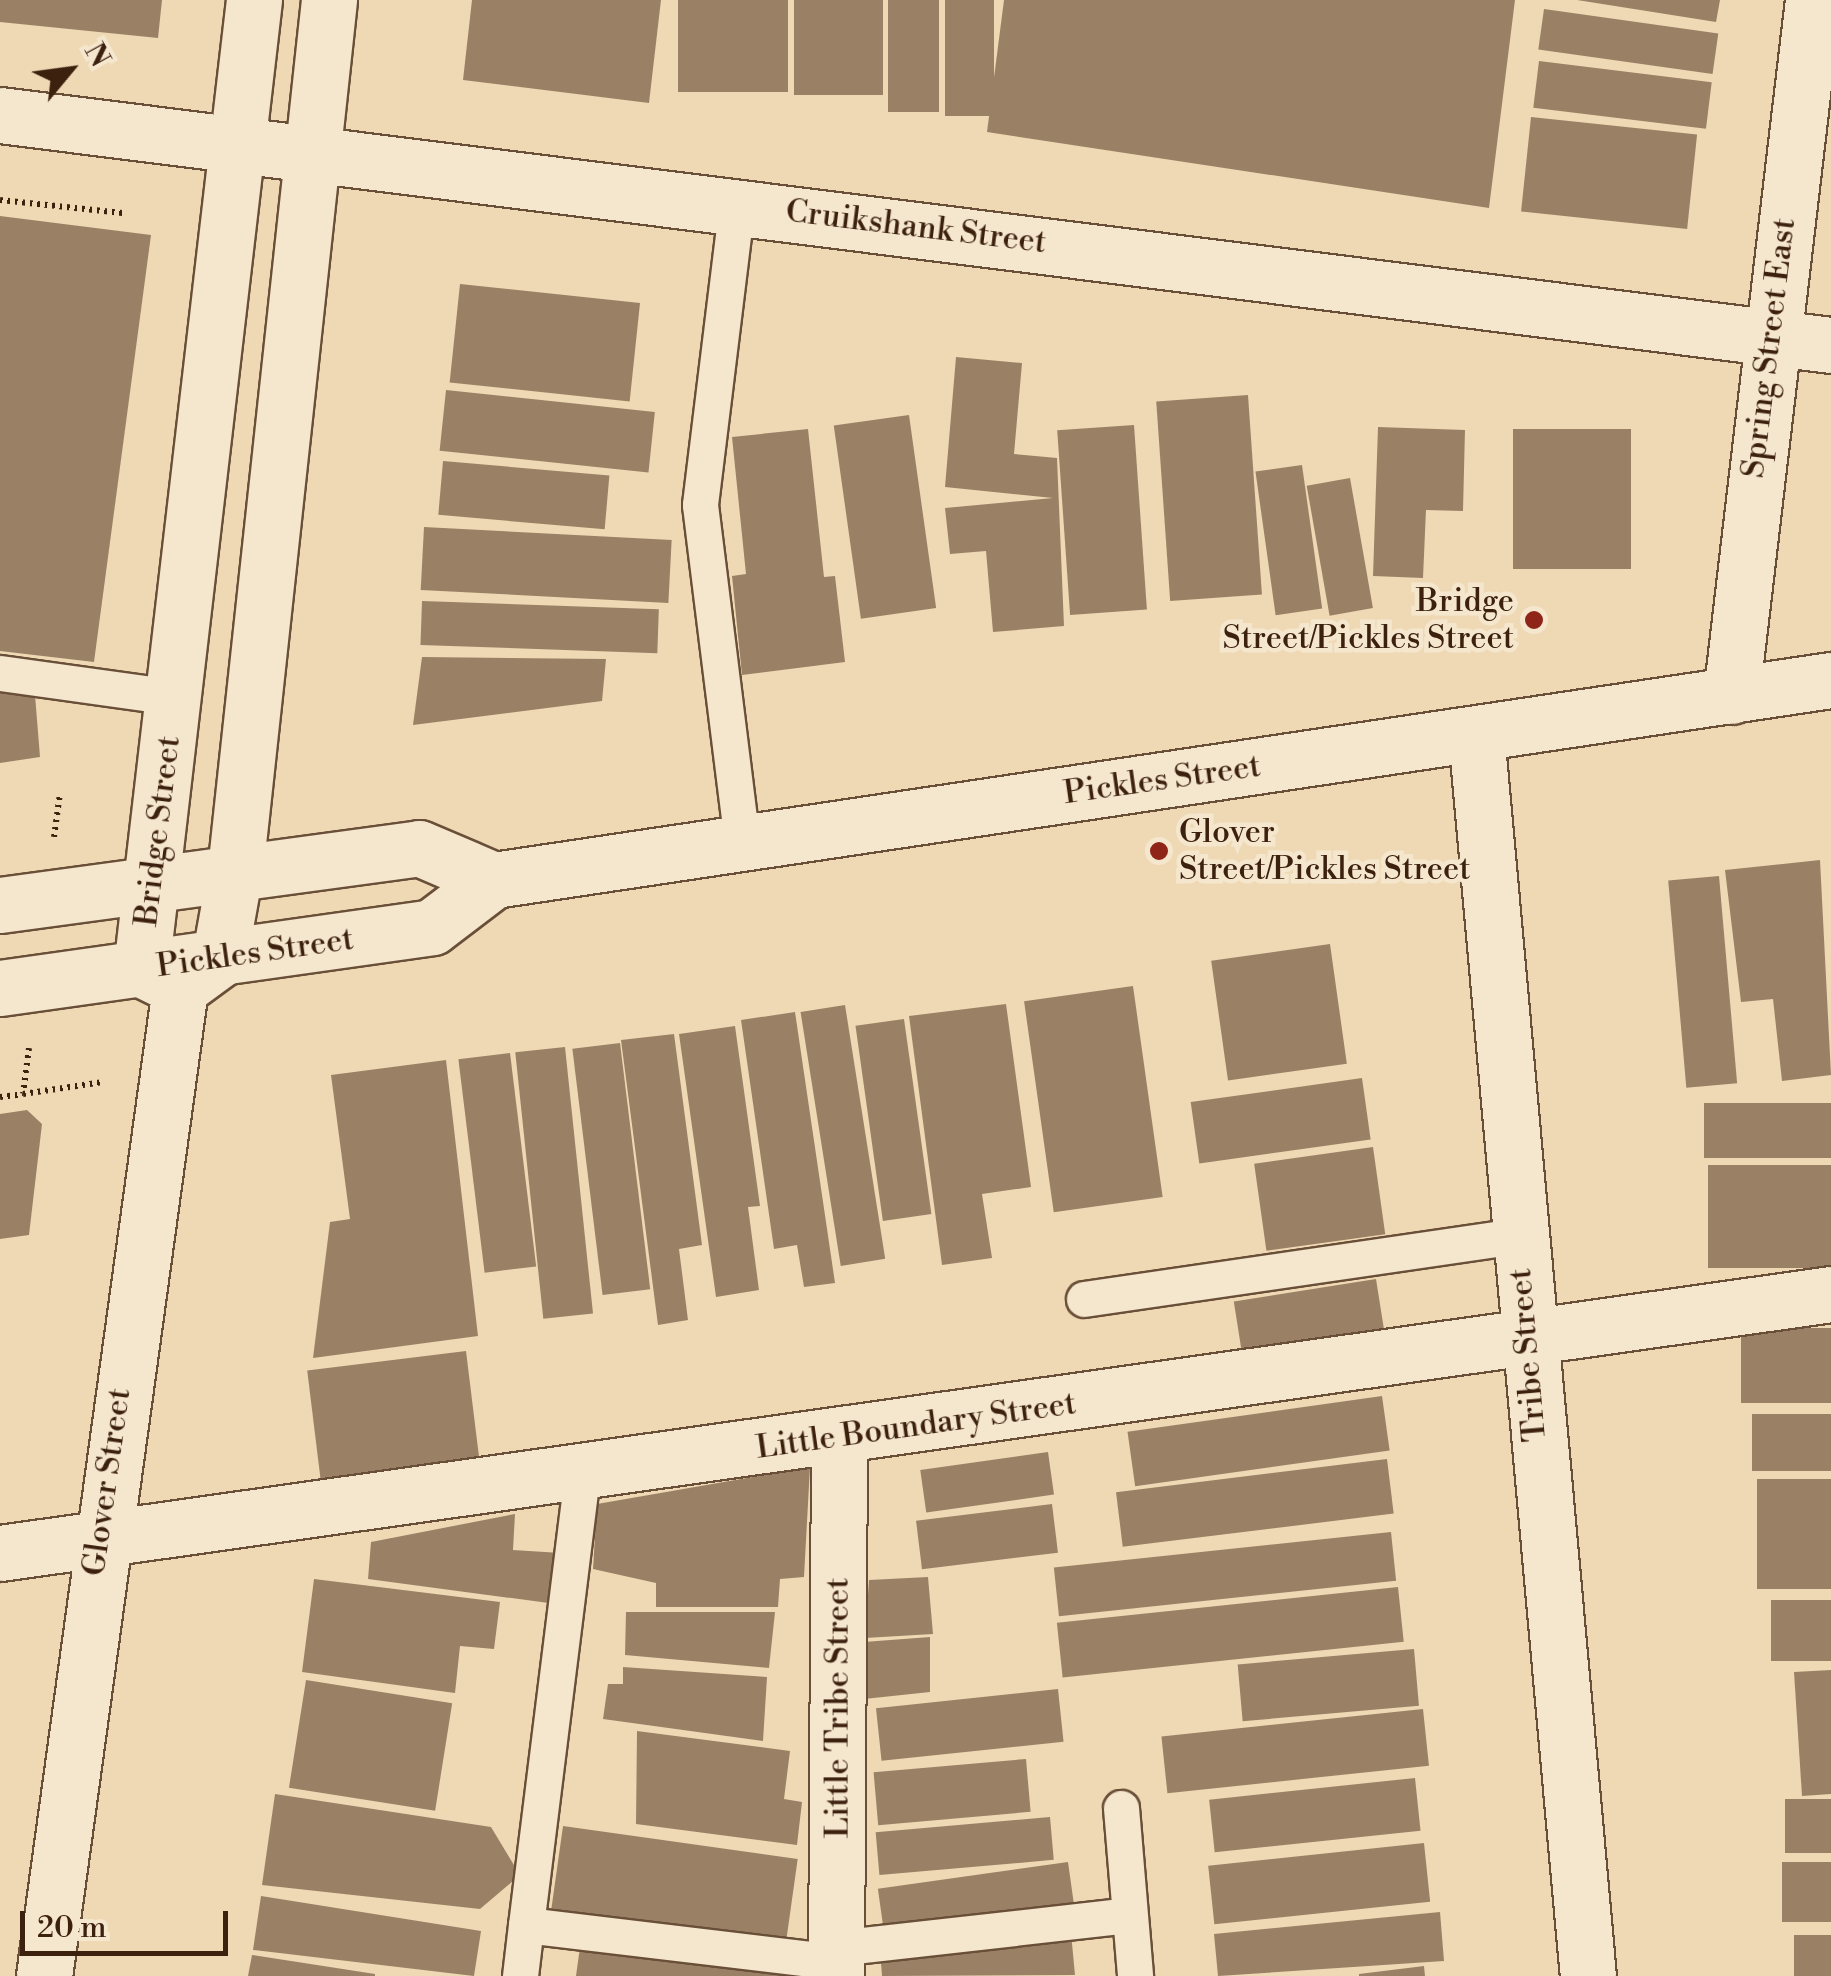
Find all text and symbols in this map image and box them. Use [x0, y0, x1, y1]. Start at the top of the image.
north arrow [20, 20, 120, 120]
text: N [76, 37, 117, 73]
street label: Cruikshank Street [784, 192, 1048, 262]
street label: Spring Street East [1734, 216, 1804, 480]
place label: Bridge Street/Pickles Street [1223, 583, 1514, 658]
marker: Bridge Street/Pickles Street [1523, 609, 1545, 631]
street label: Bridge Street [127, 734, 189, 928]
street label: Pickles Street [1061, 747, 1263, 813]
place label: Glover Street/Pickles Street [1179, 814, 1470, 889]
marker: Glover Street/Pickles Street [1148, 840, 1170, 862]
street label: Pickles Street [154, 920, 356, 986]
street label: Tribe Street [1501, 1267, 1555, 1443]
street label: Little Boundary Street [753, 1385, 1079, 1467]
street label: Glover Street [75, 1386, 139, 1578]
street label: Little Tribe Street [819, 1578, 857, 1838]
scale bar [25, 1891, 232, 1953]
text: 20 m [37, 1909, 106, 1947]

